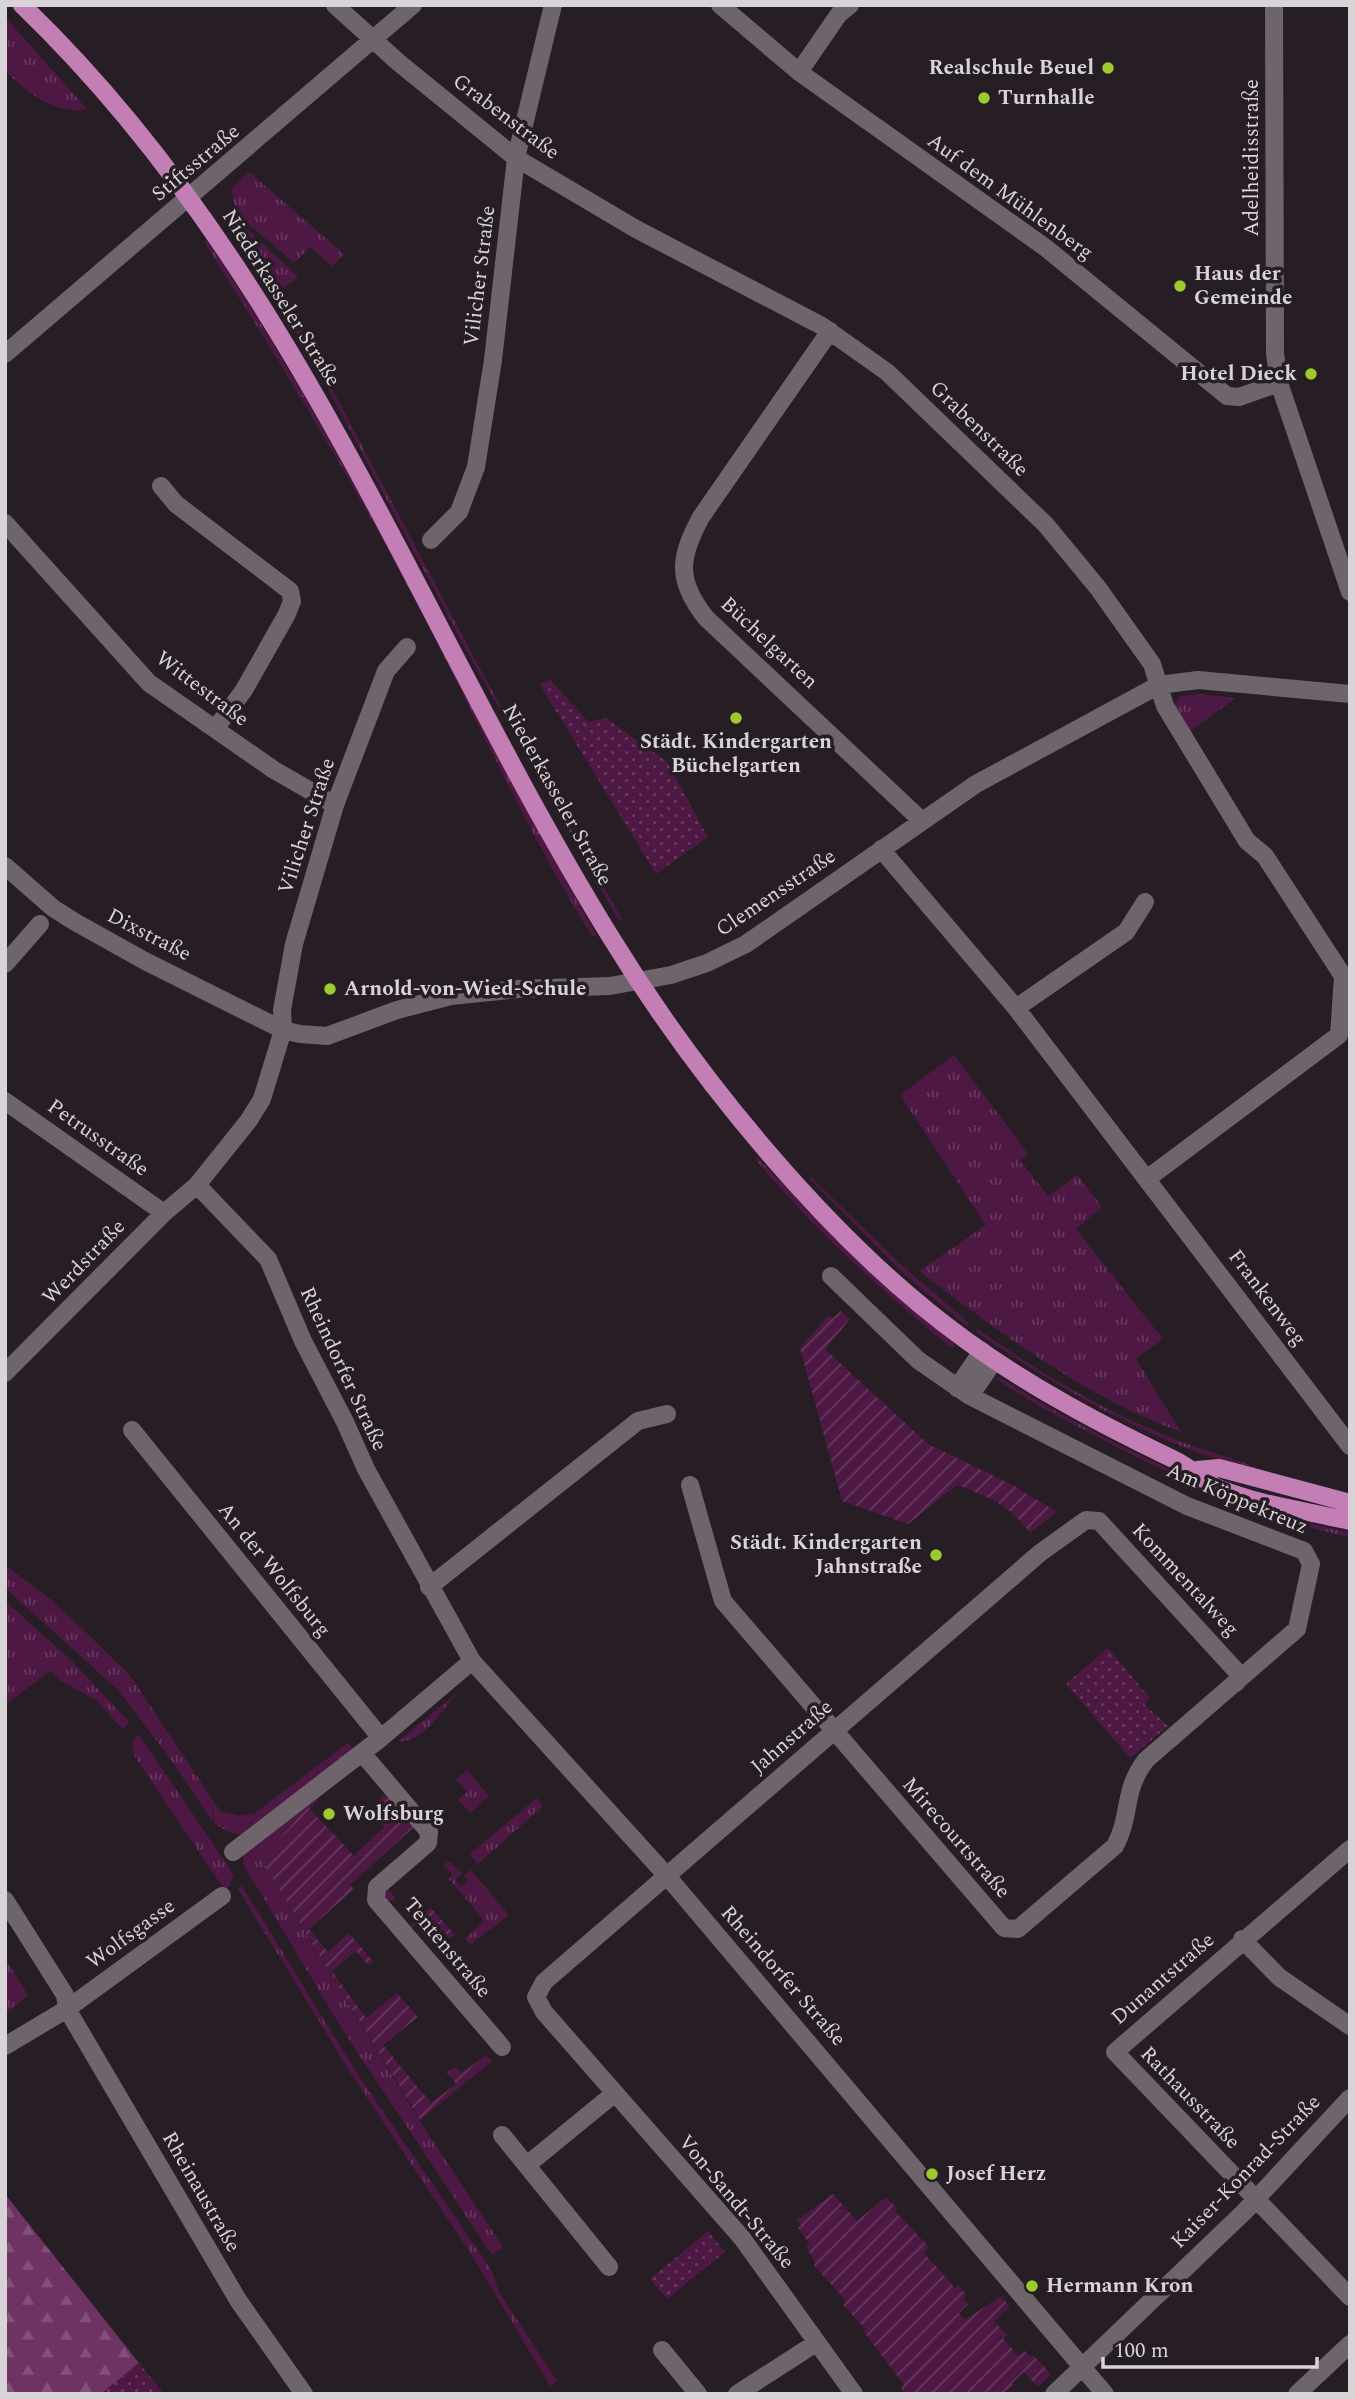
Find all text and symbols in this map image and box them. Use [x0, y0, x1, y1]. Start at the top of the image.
place label: Realschule Beuel [928, 52, 1094, 84]
marker: Realschule Beuel [1100, 60, 1116, 76]
street label: Grabenstraße [446, 66, 566, 168]
street label: Adelheidisstraße [1236, 79, 1268, 237]
place label: Turnhalle [998, 82, 1095, 114]
marker: Turnhalle [976, 90, 992, 106]
street label: Stiftsstraße [145, 116, 247, 210]
street label: Auf dem Mühlenberg [920, 126, 1100, 268]
street label: Niederkasseler Straße [213, 203, 349, 393]
street label: Vilicher Straße [455, 204, 505, 348]
place label: Haus der Gemeinde [1194, 258, 1293, 314]
marker: Haus der Gemeinde [1172, 278, 1188, 294]
place label: Hotel Dieck [1180, 358, 1297, 390]
marker: Hotel Dieck [1303, 366, 1319, 382]
street label: Grabenstraße [922, 373, 1036, 485]
street label: Büchelgarten [713, 589, 825, 697]
street label: Wittestraße [148, 643, 256, 735]
street label: Niederkasseler Straße [494, 698, 620, 892]
marker: Städt. Kindergarten Büchelgarten [728, 710, 744, 726]
place label: Städt. Kindergarten Büchelgarten [640, 726, 832, 782]
street label: Vilicher Straße [270, 754, 344, 898]
street label: Clemensstraße [709, 841, 843, 945]
street label: Dixstraße [101, 900, 197, 970]
place label: Arnold-von-Wied-Schule [344, 973, 587, 1005]
marker: Arnold-von-Wied-Schule [322, 981, 338, 997]
street label: Petrusstraße [41, 1091, 155, 1185]
street label: Werdstraße [35, 1212, 133, 1312]
street label: Frankenweg [1220, 1243, 1314, 1353]
street label: Rheindorfer Straße [291, 1281, 395, 1457]
street label: Am Köppekreuz [1161, 1455, 1313, 1543]
street label: An der Wolfsburg [209, 1496, 339, 1644]
street label: Kommentalweg [1124, 1516, 1246, 1644]
place label: Städt. Kindergarten Jahnstraße [730, 1527, 922, 1583]
marker: Städt. Kindergarten Jahnstraße [928, 1547, 944, 1563]
street label: Jahnstraße [744, 1692, 840, 1782]
street label: Mirecourtstraße [894, 1770, 1018, 1906]
place label: Wolfsburg [343, 1798, 444, 1830]
marker: Wolfsburg [321, 1806, 337, 1822]
street label: Tentenstraße [395, 1890, 499, 2006]
street label: Wolfsgasse [80, 1891, 182, 1977]
street label: Rheindorfer Straße [712, 1898, 854, 2054]
street label: Dunantstraße [1104, 1925, 1222, 2033]
street label: Rathausstraße [1132, 2039, 1248, 2157]
street label: Kaiser-Konrad-Straße [1164, 2087, 1328, 2257]
street label: Rheinaustraße [153, 2125, 249, 2259]
street label: Von-Sandt-Straße [670, 2128, 802, 2276]
place label: Josef Herz [946, 2158, 1046, 2190]
marker: Josef Herz [924, 2166, 940, 2182]
place label: Hermann Kron [1046, 2270, 1193, 2302]
marker: Hermann Kron [1024, 2278, 1040, 2294]
scale bar [1103, 2326, 1316, 2370]
text: 100 m [1114, 2335, 1169, 2367]

